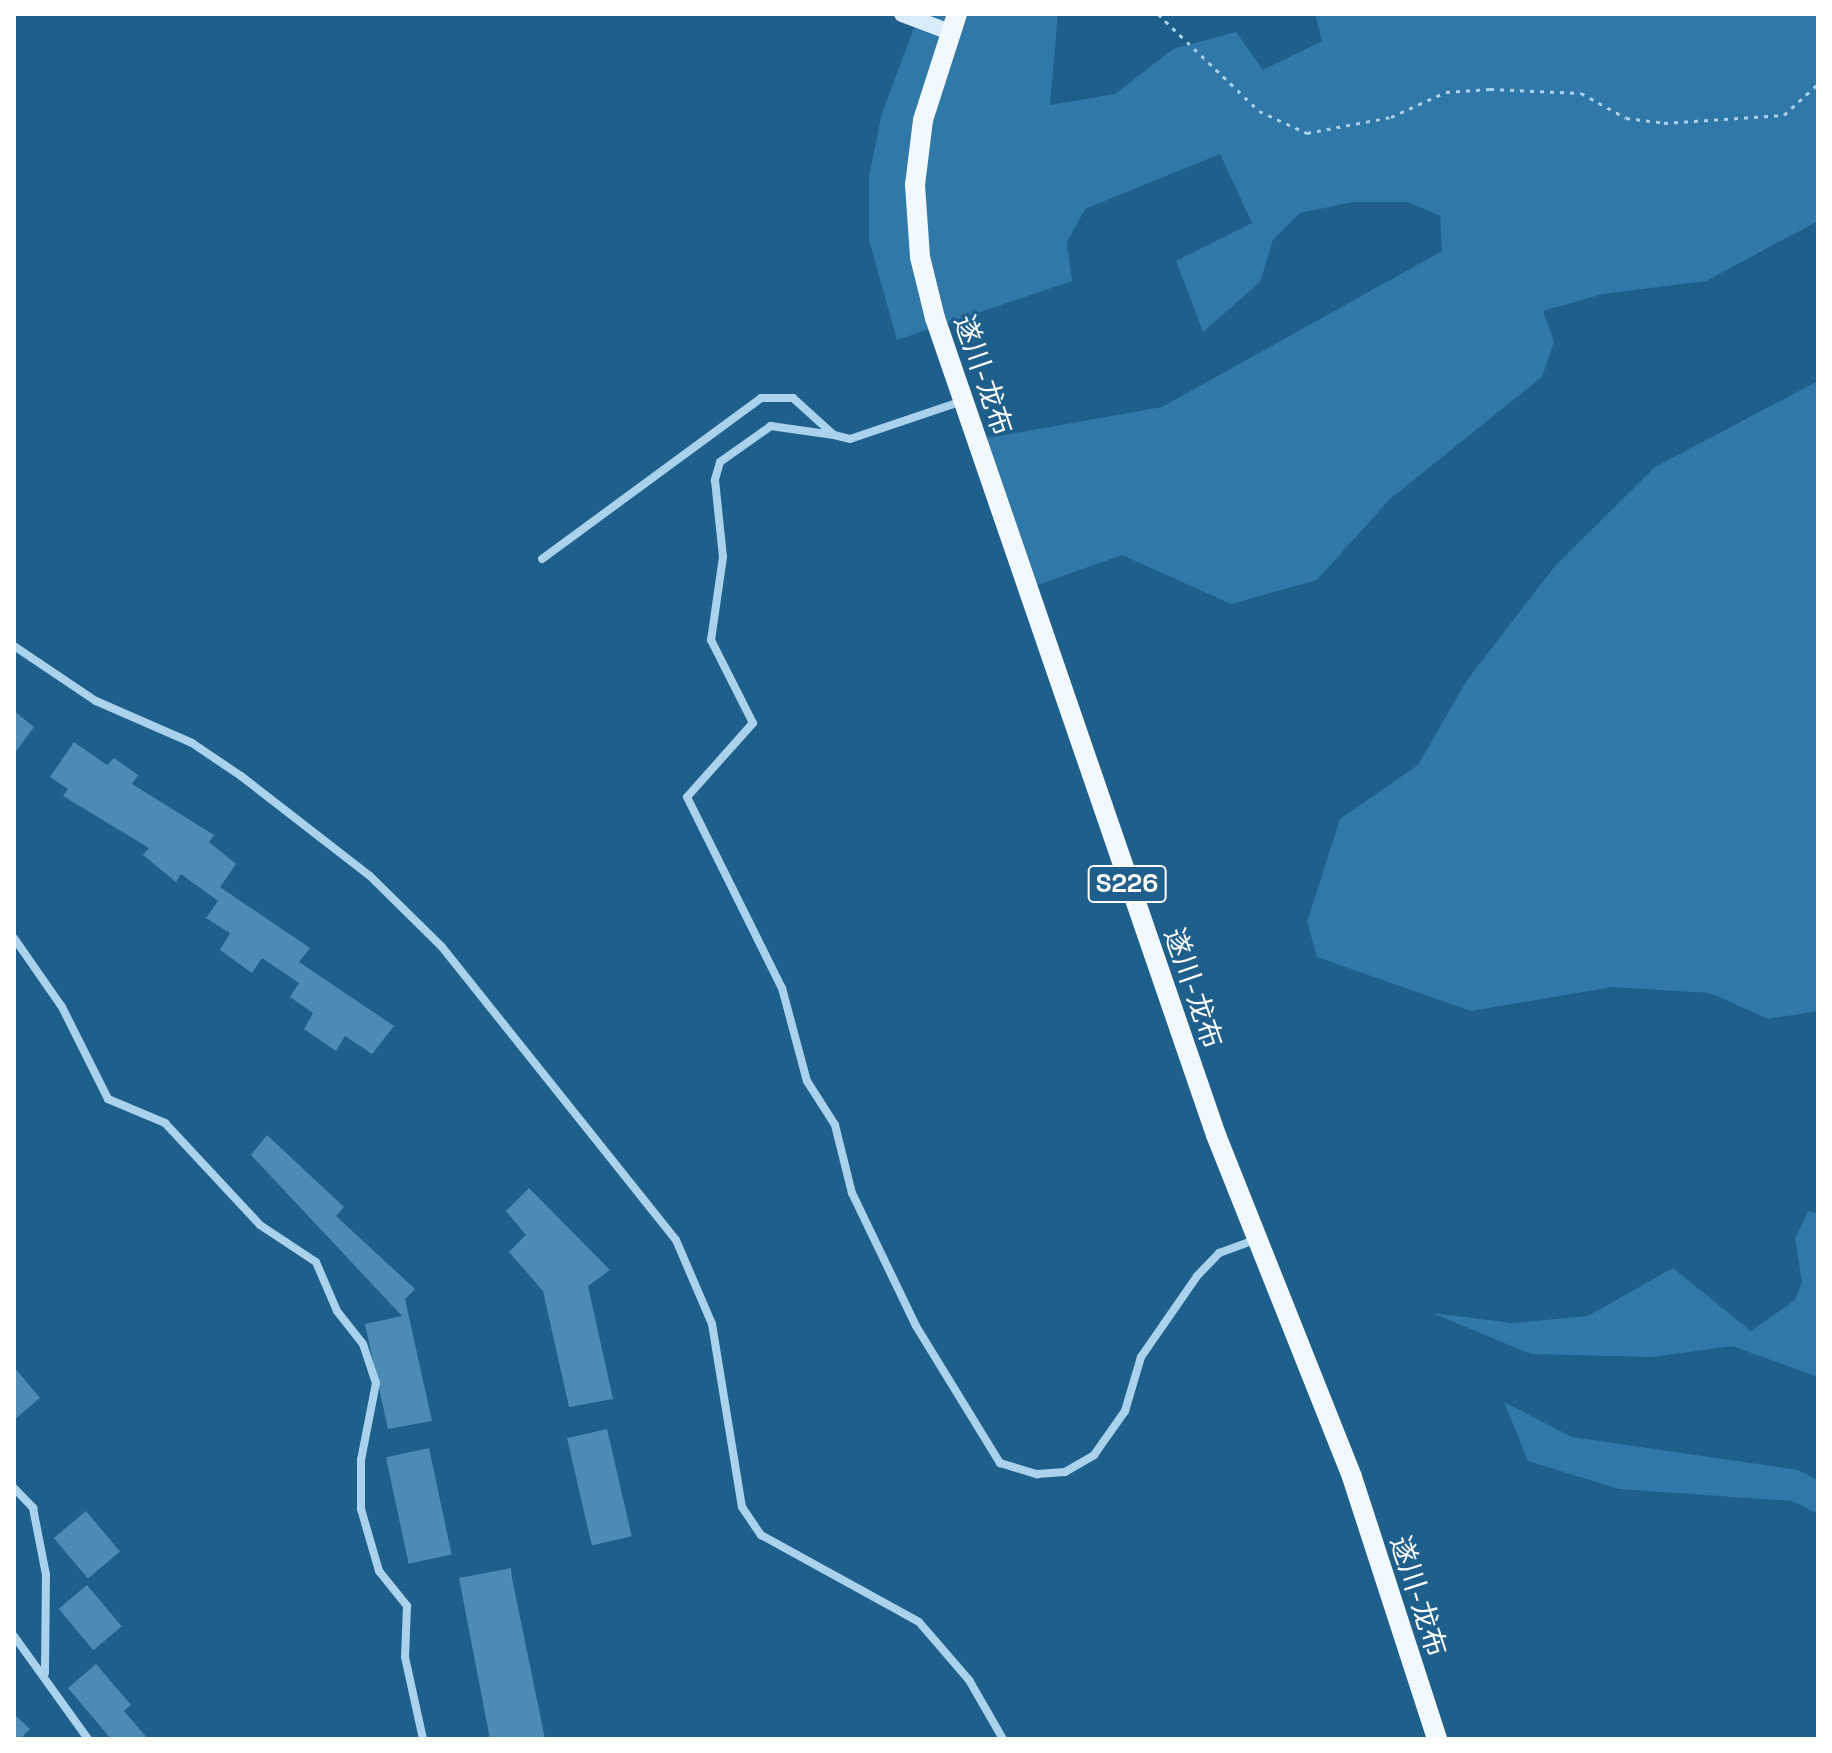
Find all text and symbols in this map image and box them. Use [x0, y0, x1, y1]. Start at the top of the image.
street label: 遂川-龙布 [948, 311, 1020, 439]
road number: S226 [1087, 862, 1167, 906]
street label: 遂川-龙布 [1158, 924, 1230, 1052]
street label: 遂川-龙布 [1384, 1531, 1454, 1661]

